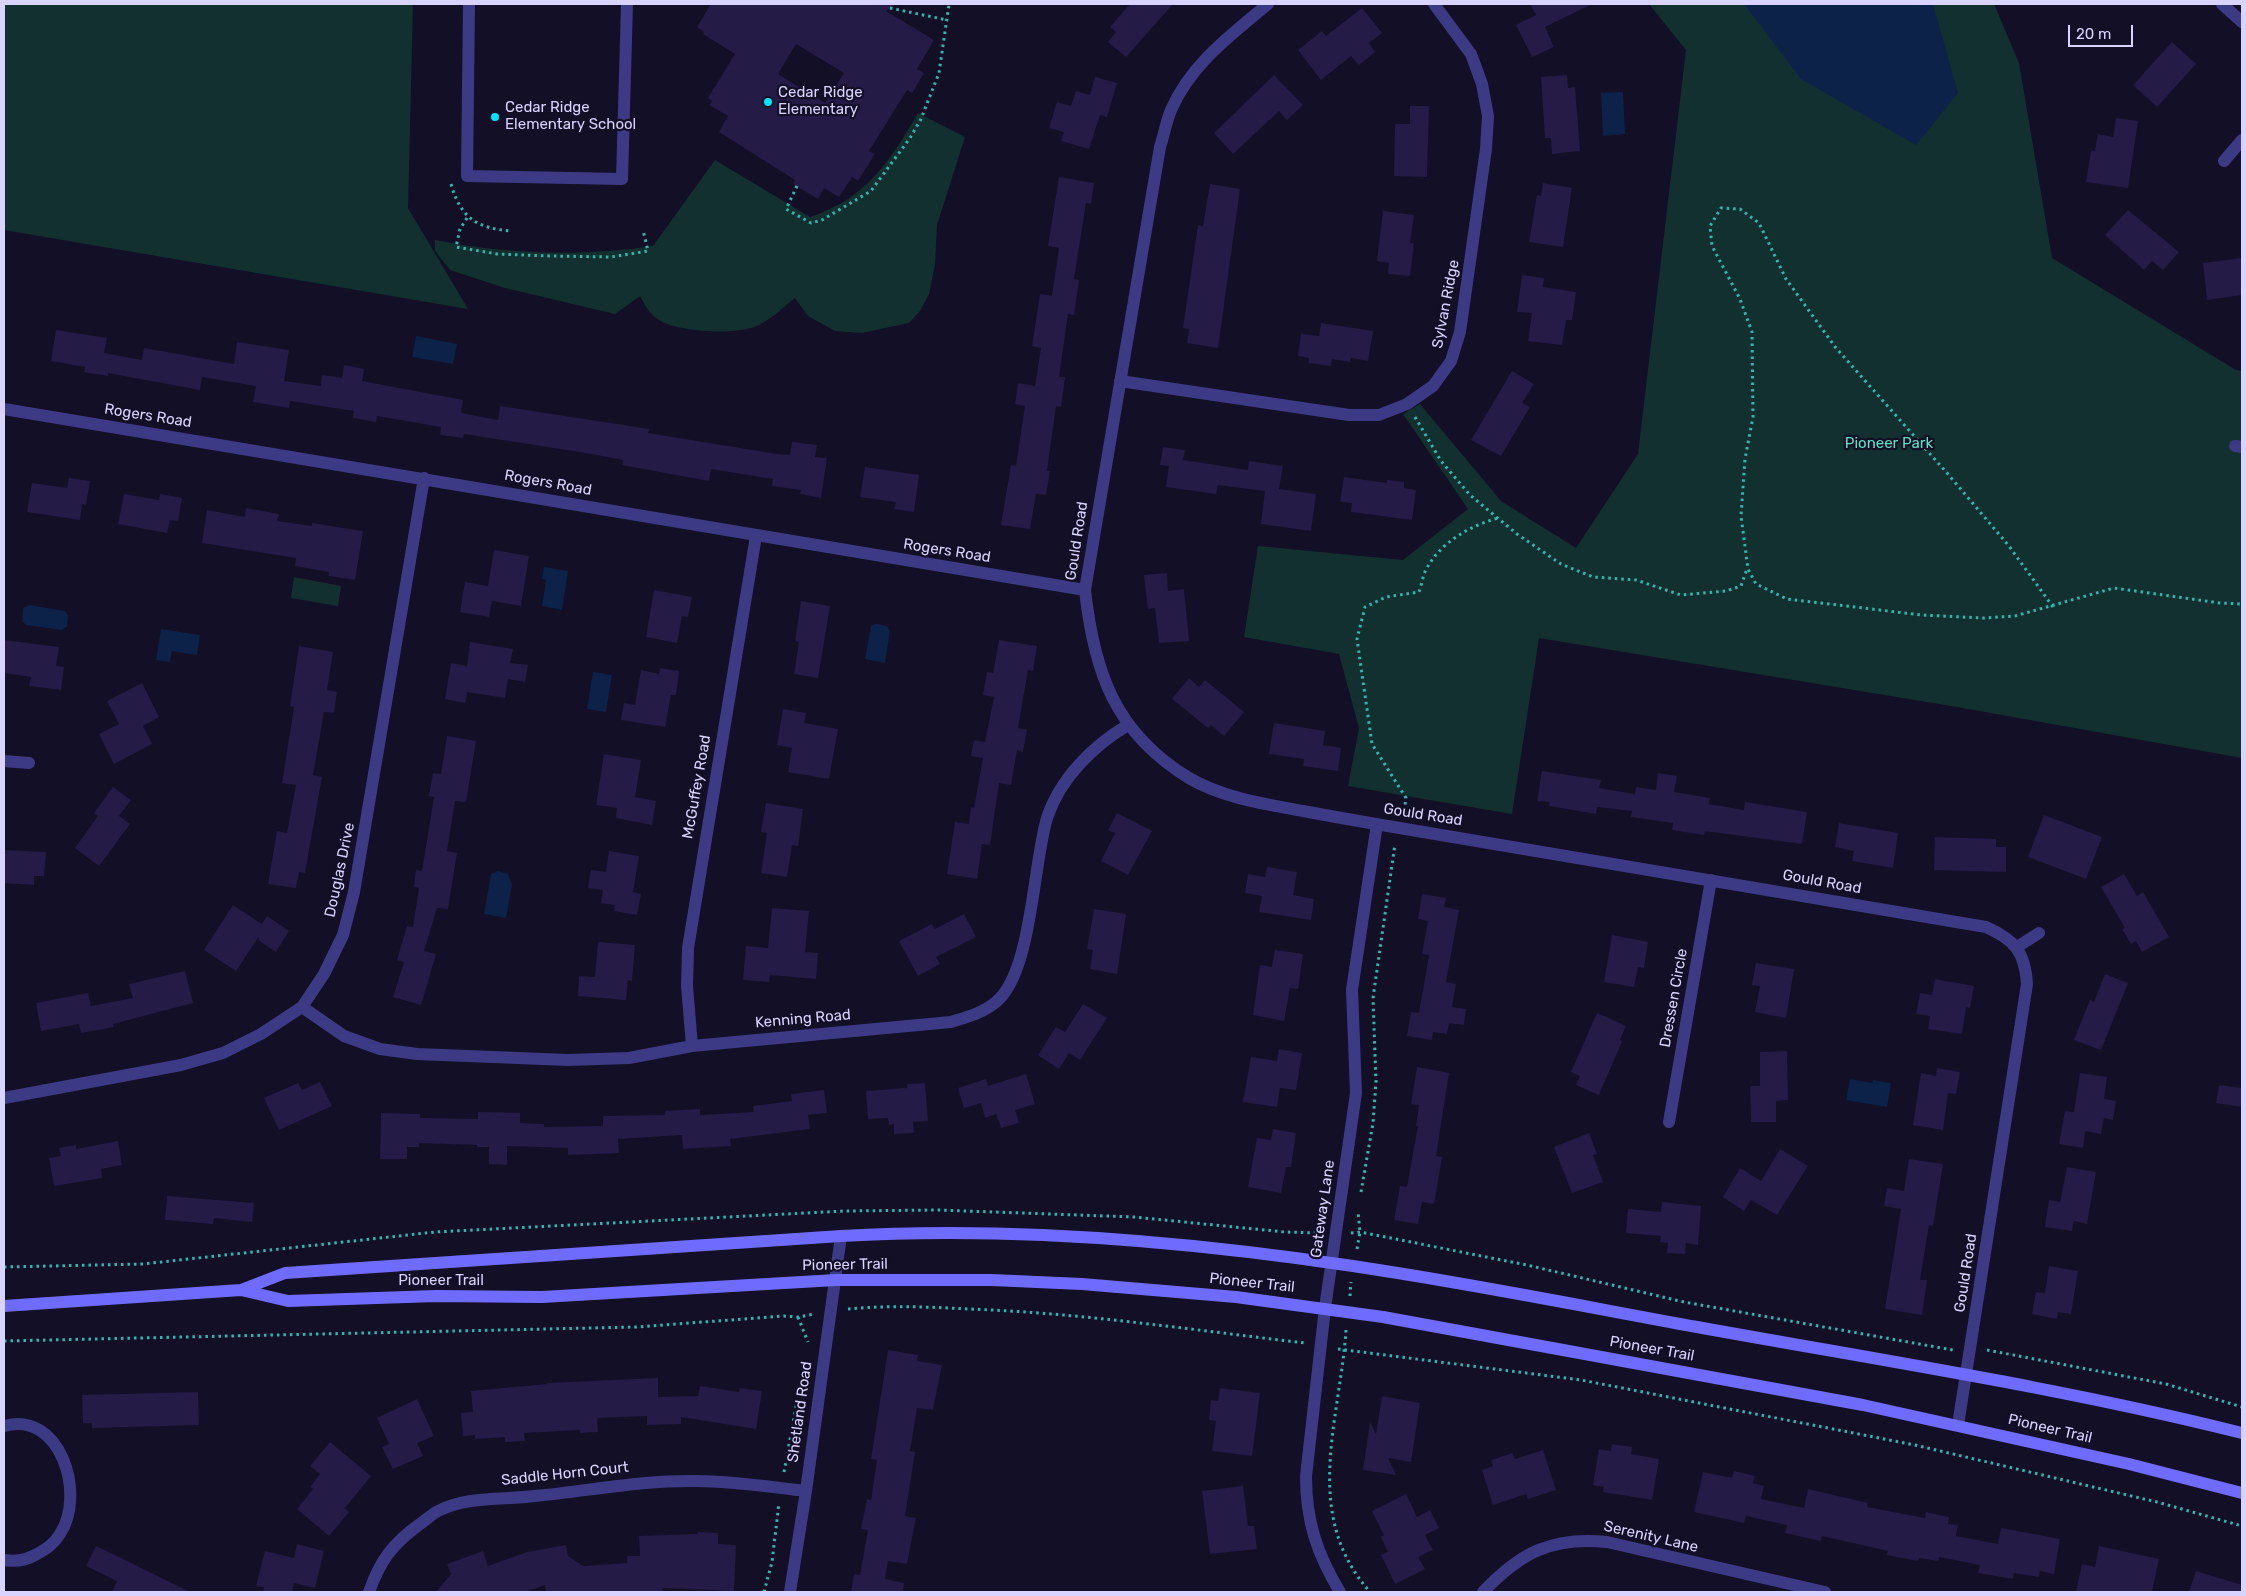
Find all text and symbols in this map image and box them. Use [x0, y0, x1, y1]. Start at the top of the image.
scale bar [2071, 15, 2136, 47]
text: 20 m [2076, 25, 2111, 43]
place label: Cedar Ridge Elementary [778, 84, 863, 119]
marker: Cedar Ridge Elementary [762, 96, 774, 108]
place label: Cedar Ridge Elementary School [505, 99, 636, 134]
marker: Cedar Ridge Elementary School [489, 111, 501, 123]
street label: Sylvan Ridge [1429, 258, 1463, 350]
street label: Rogers Road [103, 400, 193, 432]
park label: Pioneer Park [1845, 435, 1933, 453]
street label: Rogers Road [503, 466, 593, 500]
street label: Gould Road [1062, 500, 1092, 582]
street label: Rogers Road [902, 535, 992, 567]
street label: McGuffey Road [679, 734, 715, 840]
street label: Gould Road [1382, 800, 1464, 830]
street label: Douglas Drive [321, 821, 359, 919]
street label: Gould Road [1781, 866, 1863, 898]
street label: Dressen Circle [1656, 947, 1692, 1049]
street label: Kenning Road [754, 1006, 852, 1032]
street label: Gateway Lane [1307, 1159, 1339, 1259]
street label: Gould Road [1951, 1232, 1981, 1314]
street label: Pioneer Trail [802, 1255, 888, 1275]
street label: Pioneer Trail [1208, 1270, 1296, 1296]
street label: Pioneer Trail [398, 1272, 484, 1290]
street label: Pioneer Trail [1608, 1333, 1696, 1365]
street label: Shetland Road [784, 1360, 816, 1464]
street label: Pioneer Trail [2006, 1411, 2094, 1447]
street label: Saddle Horn Court [500, 1458, 630, 1490]
street label: Serenity Lane [1602, 1517, 1700, 1557]

